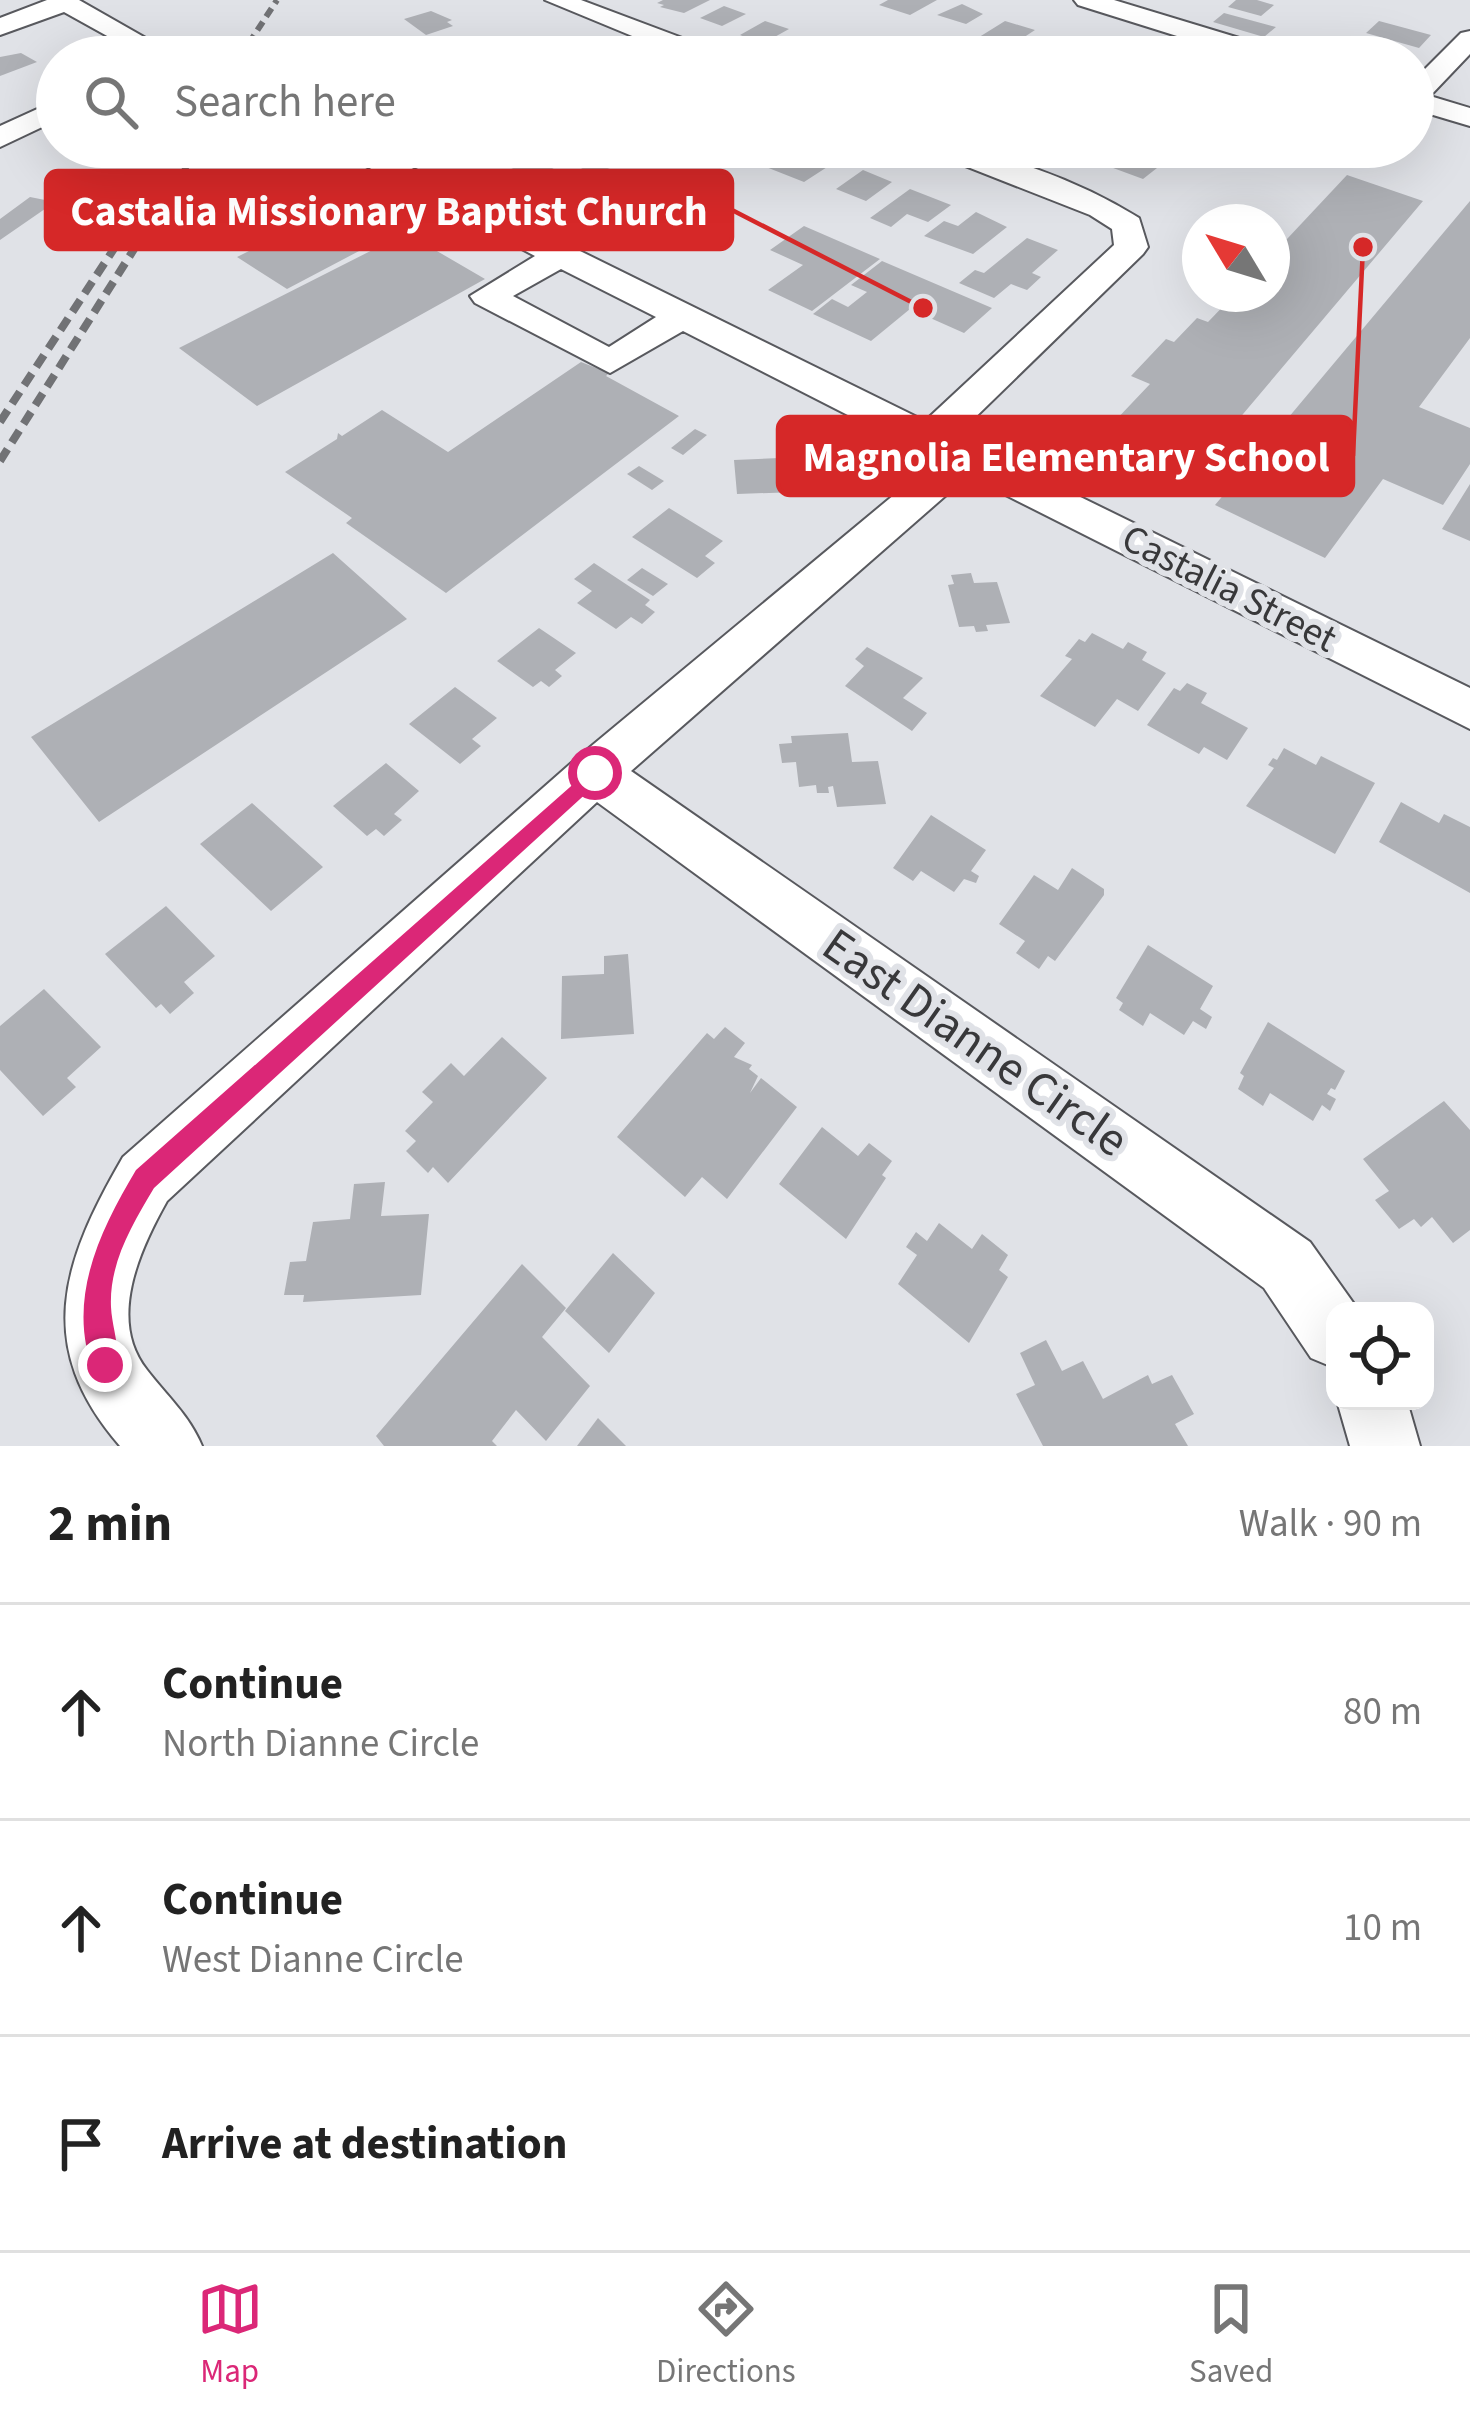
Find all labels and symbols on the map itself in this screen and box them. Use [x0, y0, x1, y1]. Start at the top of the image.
callout: Castalia Missionary Baptist Church [46, 171, 732, 249]
text: Castalia Missionary Baptist Church [70, 182, 708, 242]
north arrow [1182, 204, 1290, 312]
callout: Magnolia Elementary School [778, 417, 1353, 495]
text: Magnolia Elementary School [803, 428, 1329, 488]
street label: Castalia Street [1112, 511, 1346, 667]
route start [568, 746, 622, 800]
street label: East Dianne Circle [808, 912, 1142, 1174]
route end [78, 1338, 132, 1392]

